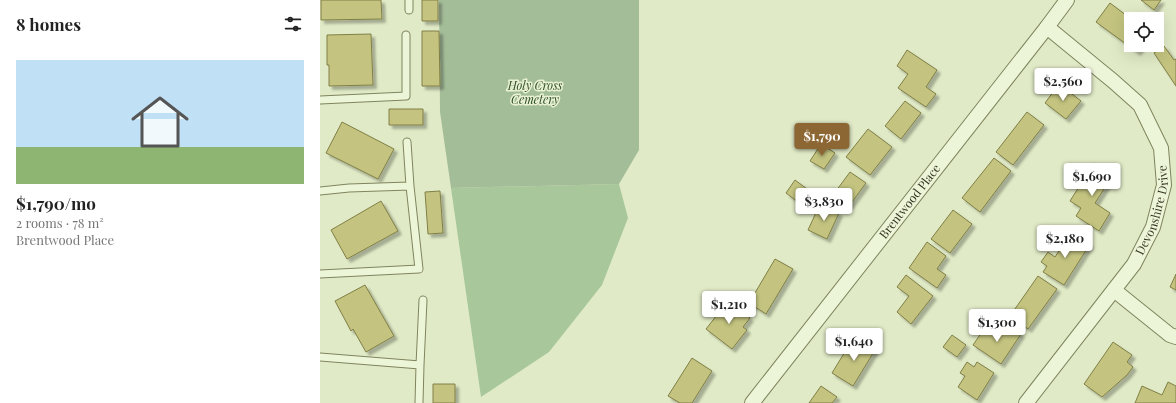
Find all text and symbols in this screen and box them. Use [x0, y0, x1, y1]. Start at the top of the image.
map controls [1124, 12, 1164, 52]
button: locate [1124, 12, 1164, 52]
text: 8 homes [16, 13, 81, 35]
icon: filters [282, 13, 304, 35]
pin: $2,560 [1030, 68, 1096, 102]
text: $2,560 [1043, 72, 1083, 89]
park label: Holy Cross Cemetery [507, 77, 563, 107]
icon: home [124, 86, 196, 158]
pin: $1,790 [789, 123, 855, 157]
text: $1,790 [803, 127, 841, 144]
street label: Brentwood Place [875, 160, 943, 242]
pin: $1,690 [1059, 163, 1125, 197]
street label: Devonshire Drive [1131, 165, 1171, 257]
text: $1,690 [1073, 167, 1111, 184]
pin: $3,830 [791, 188, 857, 222]
text: $1,790/mo [16, 192, 96, 214]
text: $3,830 [804, 192, 844, 209]
text: 2 rooms · 78 m² [16, 214, 104, 231]
pin: $2,180 [1032, 225, 1098, 259]
text: $2,180 [1046, 229, 1084, 246]
text: Brentwood Place [16, 231, 114, 248]
pin: $1,210 [696, 291, 762, 325]
text: $1,210 [711, 295, 747, 312]
pin: $1,300 [964, 309, 1030, 343]
text: $1,300 [978, 313, 1016, 330]
pin: $1,640 [821, 328, 887, 362]
text: $1,640 [835, 332, 873, 349]

